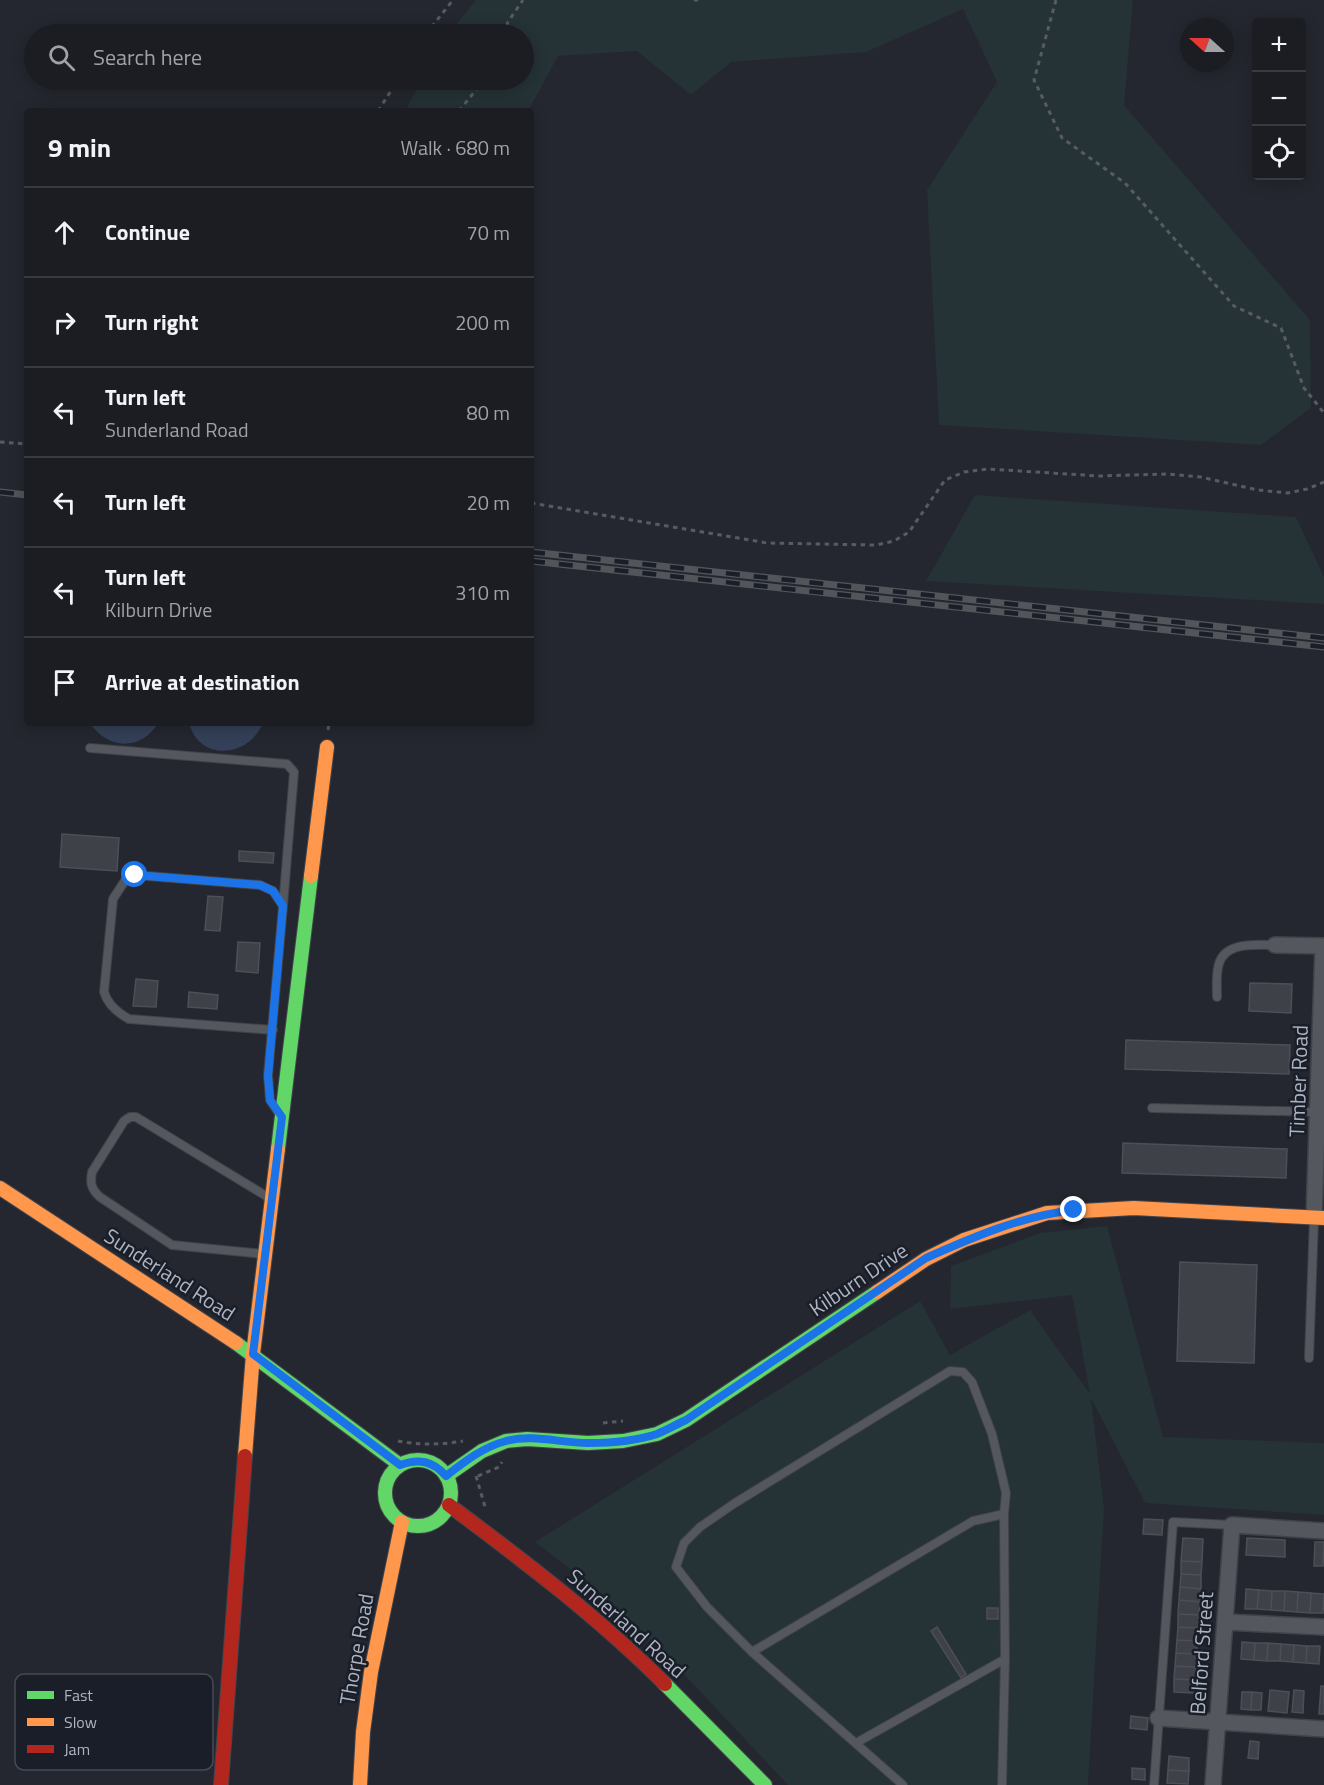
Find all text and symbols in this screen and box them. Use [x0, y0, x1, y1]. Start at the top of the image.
north arrow [1180, 18, 1234, 72]
map controls [1252, 18, 1306, 180]
button: + [1252, 18, 1306, 72]
search box [24, 24, 534, 90]
text: Search here [93, 40, 202, 74]
icon: search [45, 41, 78, 74]
button: − [1252, 72, 1306, 126]
button: locate [1252, 126, 1306, 180]
text: 9 min [48, 128, 111, 167]
text: Walk · 680 m [401, 132, 510, 163]
text: Continue [105, 215, 190, 249]
icon: ahead [48, 216, 81, 249]
text: 70 m [466, 217, 510, 248]
text: Turn right [105, 305, 199, 339]
icon: right [48, 306, 81, 339]
text: 200 m [455, 307, 510, 338]
text: Turn left [105, 380, 186, 414]
icon: left [48, 396, 81, 429]
text: 80 m [466, 397, 510, 428]
text: Sunderland Road [105, 414, 248, 445]
text: Turn left [105, 485, 186, 519]
icon: left [48, 486, 81, 519]
text: 20 m [466, 487, 510, 518]
text: Turn left [105, 560, 186, 594]
icon: left [48, 576, 81, 609]
text: 310 m [455, 577, 510, 608]
text: Kilburn Drive [105, 594, 212, 625]
text: Arrive at destination [105, 665, 300, 699]
icon: arrive [48, 666, 81, 699]
route start [121, 861, 147, 887]
street label: Timber Road [1280, 1024, 1316, 1138]
route end [1060, 1196, 1086, 1222]
street label: Sunderland Road [98, 1220, 242, 1328]
street label: Kilburn Drive [802, 1234, 914, 1324]
street label: Sunderland Road [560, 1561, 694, 1685]
street label: Belford Street [1181, 1590, 1221, 1716]
street label: Thorpe Road [330, 1591, 382, 1707]
legend [15, 1674, 213, 1770]
text: Fast [64, 1683, 93, 1707]
text: Slow [64, 1710, 97, 1734]
text: Jam [64, 1737, 90, 1761]

